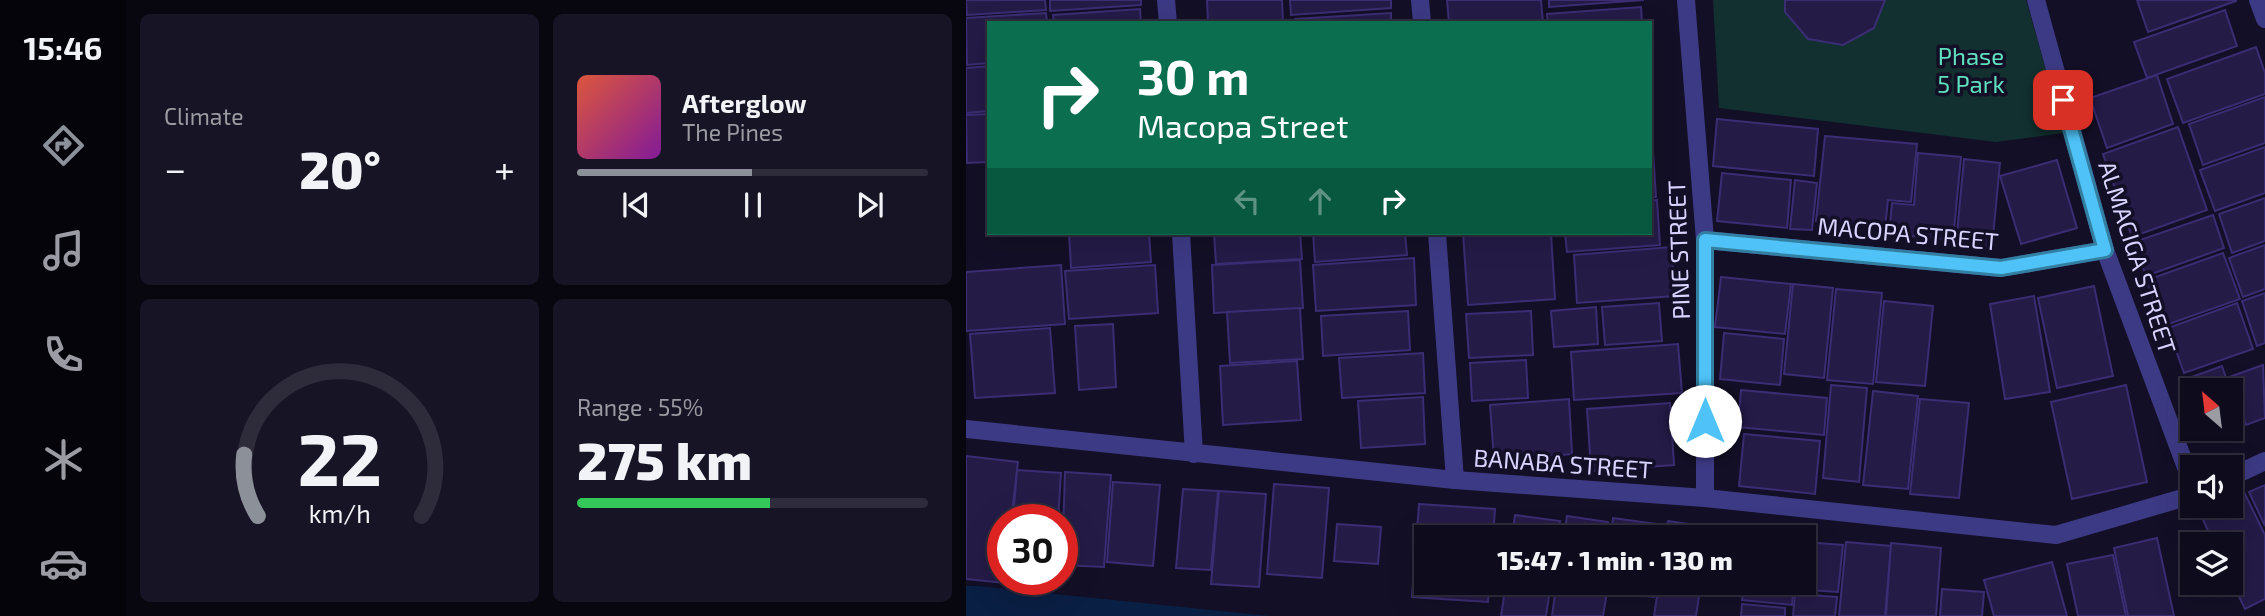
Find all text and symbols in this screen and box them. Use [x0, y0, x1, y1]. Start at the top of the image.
text: 15:46 [24, 28, 102, 66]
park label: Phase 5 Park [1937, 41, 2005, 98]
text: 30 m [1137, 46, 1249, 105]
icon: right [1022, 49, 1113, 140]
pin [2033, 70, 2093, 130]
icon: arrive [2044, 81, 2082, 119]
text: Afterglow [682, 87, 807, 118]
text: Climate [164, 102, 244, 130]
text: Macopa Street [1137, 106, 1348, 144]
text: The Pines [682, 118, 783, 146]
icon: directions [39, 121, 88, 170]
text: 20° [299, 137, 381, 199]
text: − [164, 145, 186, 191]
text: + [494, 145, 515, 191]
street label: ALMACIGA STREET [2093, 157, 2183, 357]
street label: PINE STREET [1661, 180, 1695, 320]
icon: left [1228, 182, 1266, 220]
icon: ahead [1301, 182, 1339, 220]
icon: right [1374, 182, 1412, 220]
icon: previous [617, 186, 655, 224]
icon: pause [734, 186, 772, 224]
icon: next [851, 186, 889, 224]
street label: MACOPA STREET [1816, 211, 2000, 255]
icon: music [39, 226, 88, 275]
icon: phone [39, 330, 88, 379]
north arrow [2180, 378, 2244, 441]
map controls [2180, 378, 2243, 595]
position arrow [1668, 384, 1742, 458]
text: Range · 55% [577, 393, 703, 421]
text: 22 [297, 414, 382, 502]
text: 275 km [577, 428, 752, 490]
icon: climate [39, 435, 88, 484]
street label: BANABA STREET [1473, 442, 1653, 484]
button: sound [2180, 455, 2243, 518]
text: km/h [308, 498, 371, 528]
speed limit sign: 30 [987, 504, 1078, 595]
button: layers [2180, 532, 2243, 595]
icon: car [39, 539, 88, 588]
text: 15:47 · 1 min · 130 m [1497, 544, 1733, 575]

